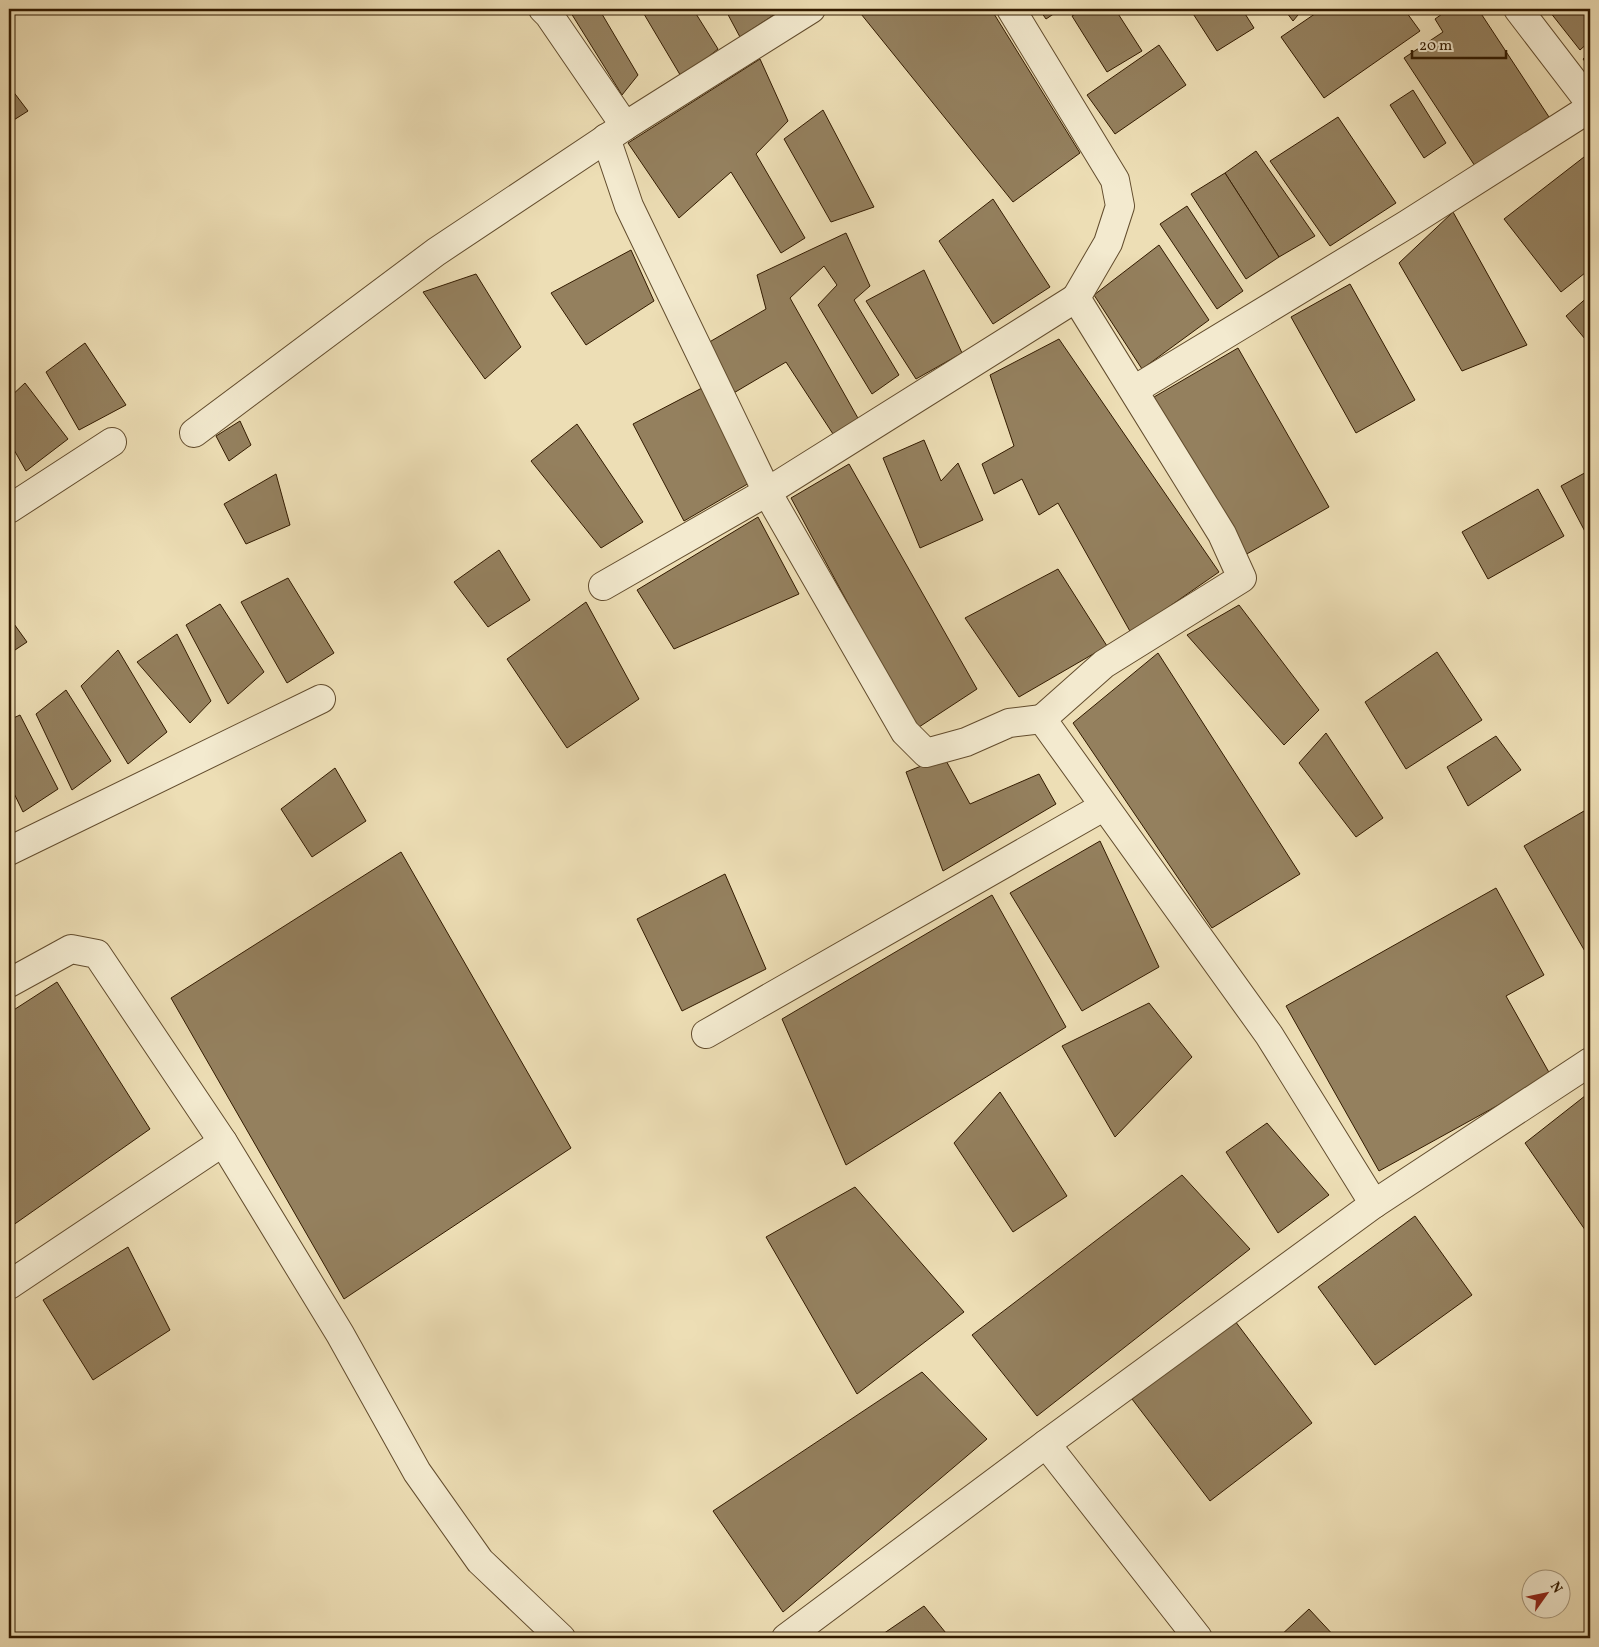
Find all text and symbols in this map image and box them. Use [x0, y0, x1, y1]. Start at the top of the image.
scale bar [1412, 28, 1505, 60]
text: 20 m [1419, 36, 1452, 57]
north arrow [1522, 1570, 1572, 1620]
text: N [1545, 1578, 1566, 1597]

